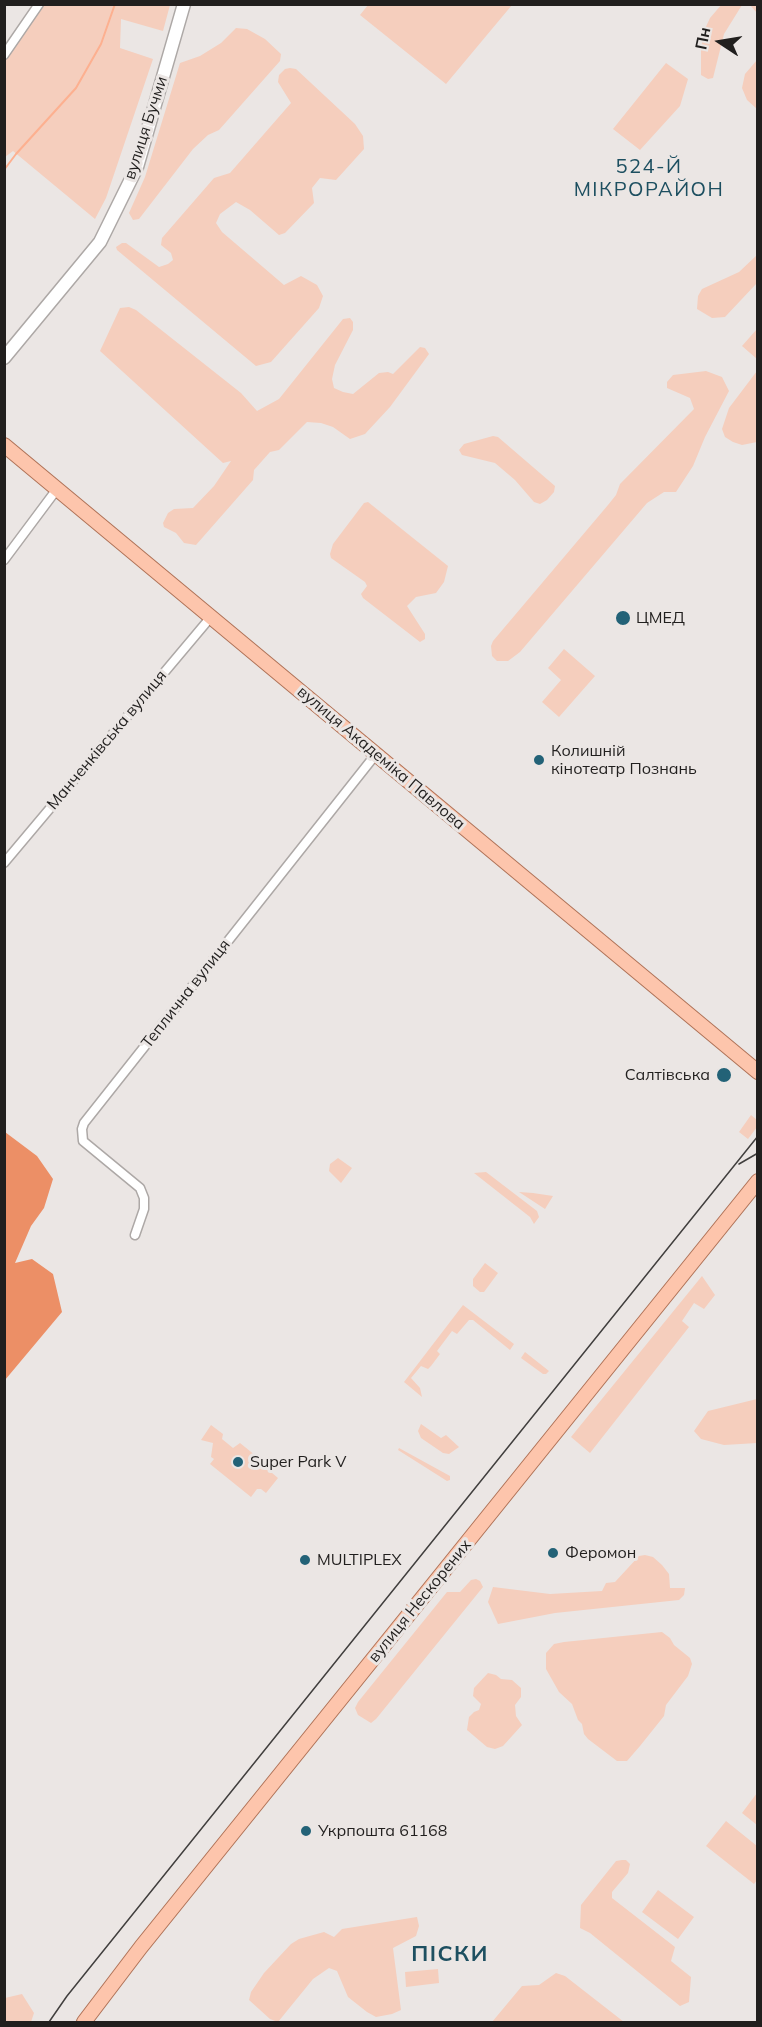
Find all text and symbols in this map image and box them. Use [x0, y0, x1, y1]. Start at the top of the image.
north arrow [690, 12, 750, 72]
text: Пн [690, 25, 714, 51]
street label: вулиця Бучми [120, 74, 172, 182]
district label: 524-Й МІКРОРАЙОН [574, 155, 724, 202]
place label: ЦМЕД [636, 608, 685, 628]
marker: ЦМЕД [614, 609, 632, 627]
street label: Манченківська вулиця [43, 666, 171, 814]
street label: вулиця Академіка Павлова [293, 682, 469, 834]
place label: Колишній кінотеатр Познань [551, 741, 697, 779]
marker: Колишній кінотеатр Познань [532, 753, 546, 767]
street label: Теплична вулиця [138, 936, 234, 1052]
place label: Салтівська [625, 1065, 710, 1085]
marker: Салтівська [715, 1066, 733, 1084]
place label: Super Park V [250, 1452, 347, 1472]
marker: Super Park V [231, 1455, 245, 1469]
street label: вулиця Нескорених [365, 1536, 475, 1666]
place label: Феромон [565, 1543, 636, 1563]
marker: Феромон [546, 1546, 560, 1560]
place label: MULTIPLEX [317, 1550, 402, 1570]
marker: MULTIPLEX [298, 1553, 312, 1567]
place label: Укрпошта 61168 [318, 1821, 447, 1841]
marker: Укрпошта 61168 [299, 1824, 313, 1838]
district label: ПІСКИ [411, 1941, 489, 1967]

